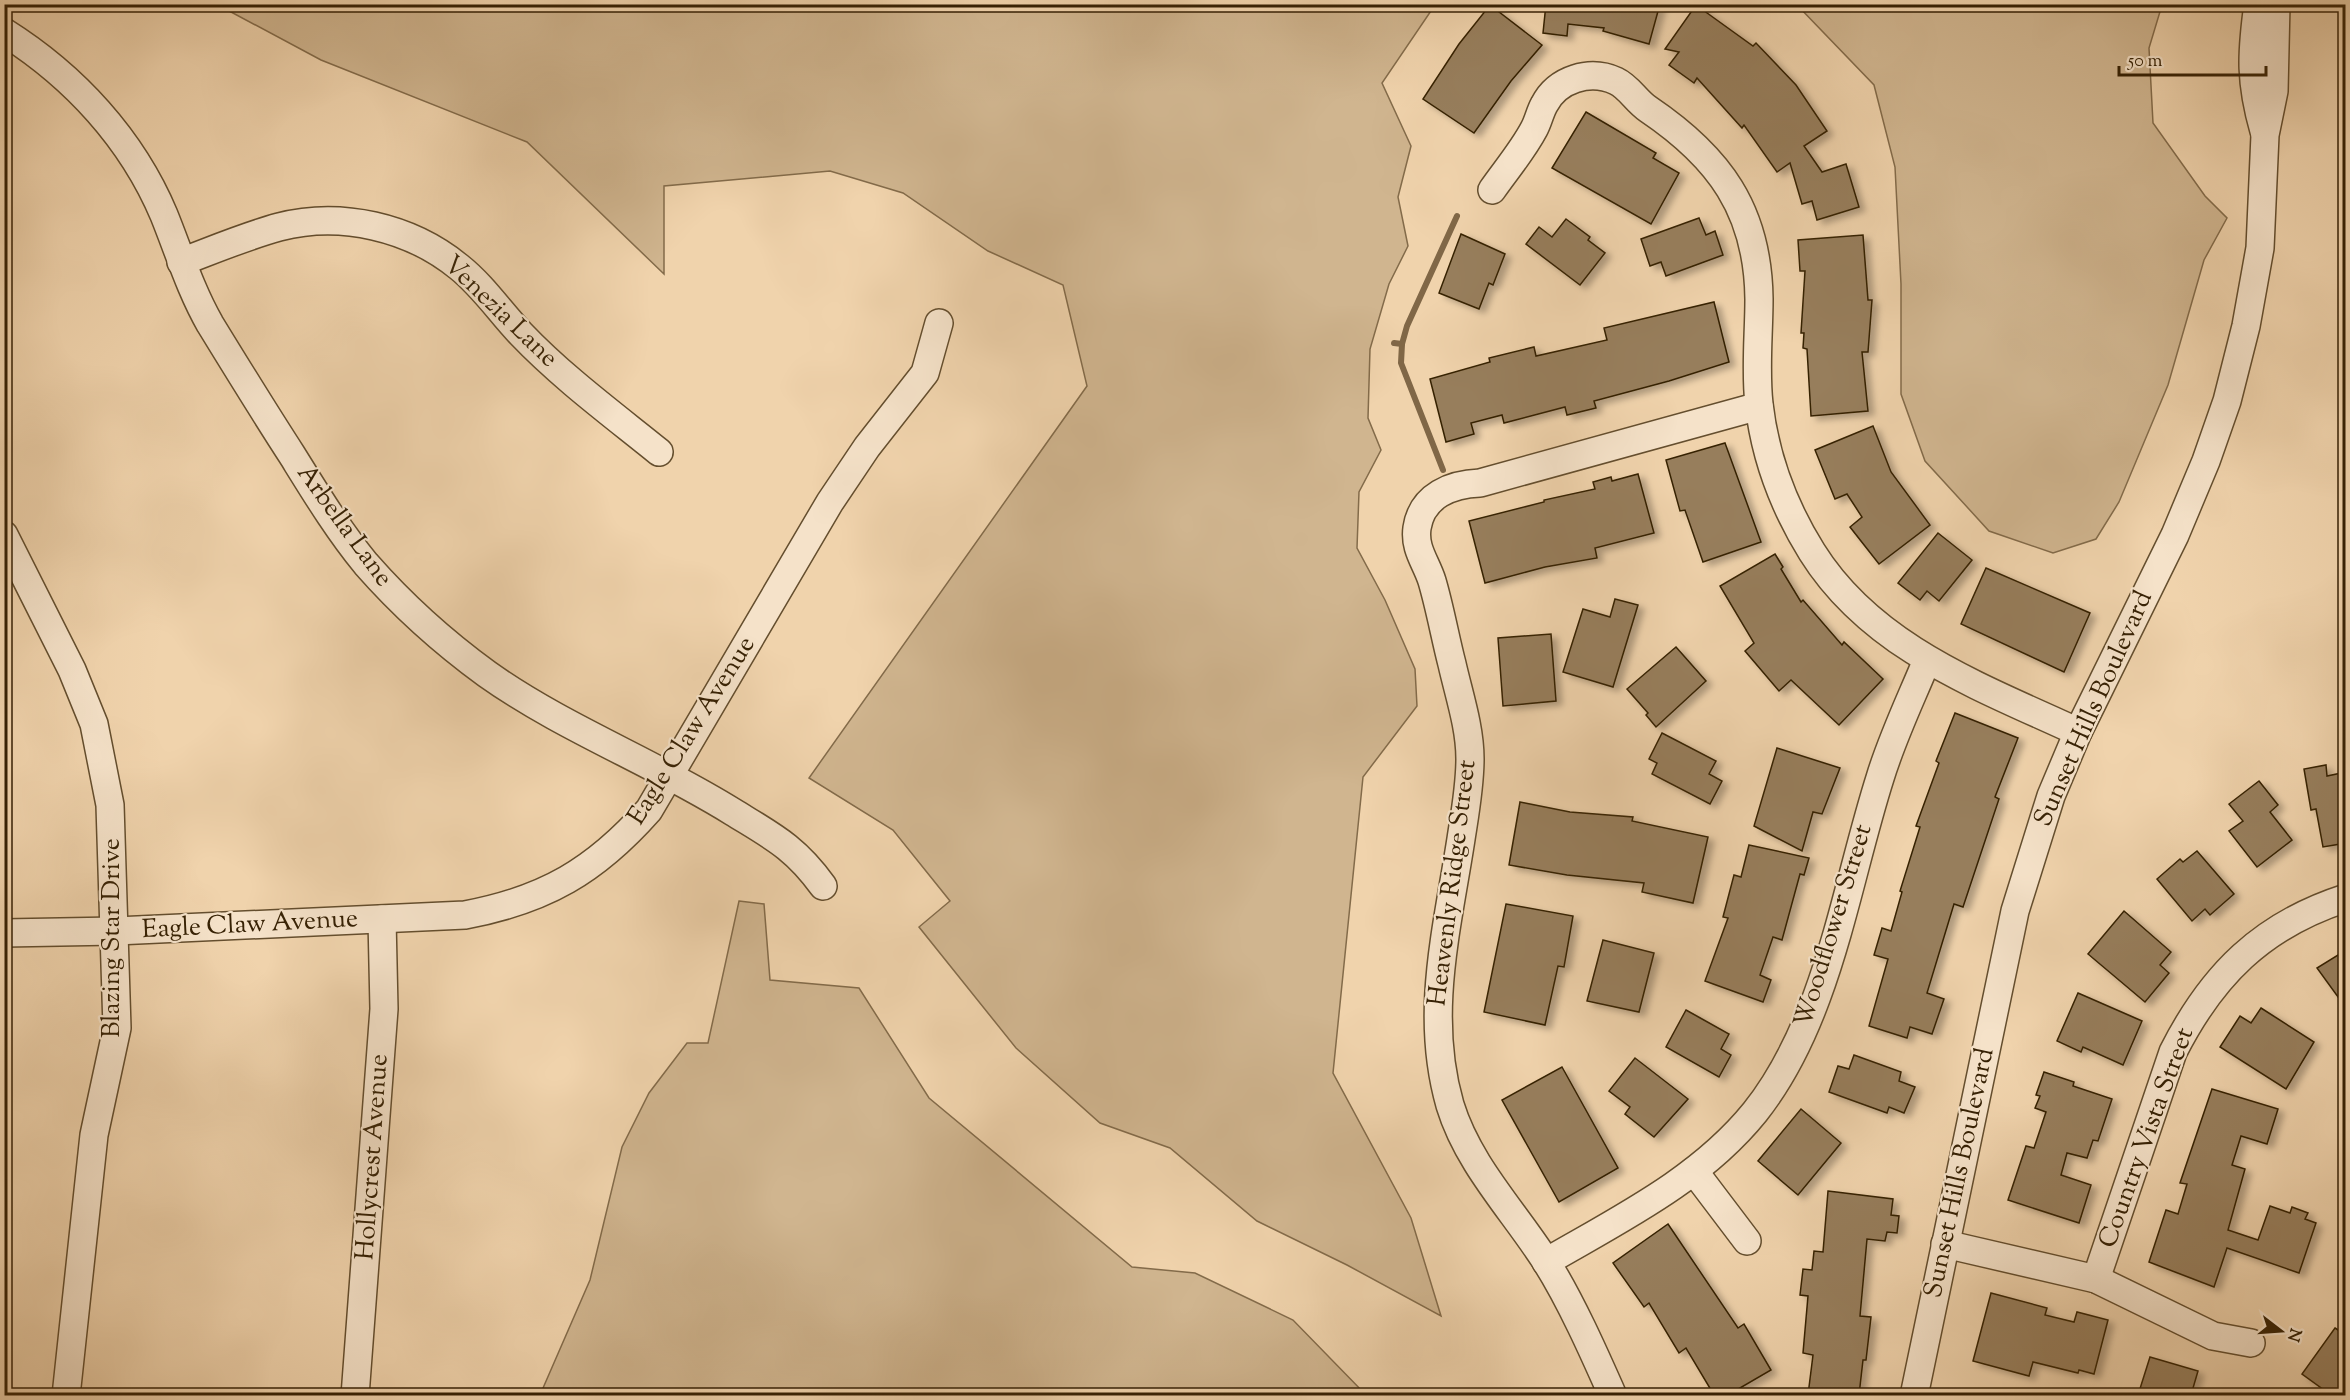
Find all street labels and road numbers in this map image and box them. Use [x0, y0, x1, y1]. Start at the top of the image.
street label: Venezia Lane [434, 247, 566, 377]
street label: Arbella Lane [287, 457, 401, 595]
street label: Sunset Hills Boulevard [2025, 585, 2163, 833]
street label: Eagle Claw Avenue [619, 629, 765, 833]
street label: Heavenly Ridge Street [1420, 758, 1486, 1008]
street label: Woodflower Street [1786, 820, 1882, 1032]
street label: Blazing Star Drive [94, 838, 131, 1038]
street label: Eagle Claw Avenue [141, 901, 359, 949]
street label: Country Vista Street [2090, 1022, 2204, 1253]
street label: Sunset Hills Boulevard [1915, 1044, 2005, 1301]
street label: Hollycrest Avenue [347, 1053, 399, 1261]

